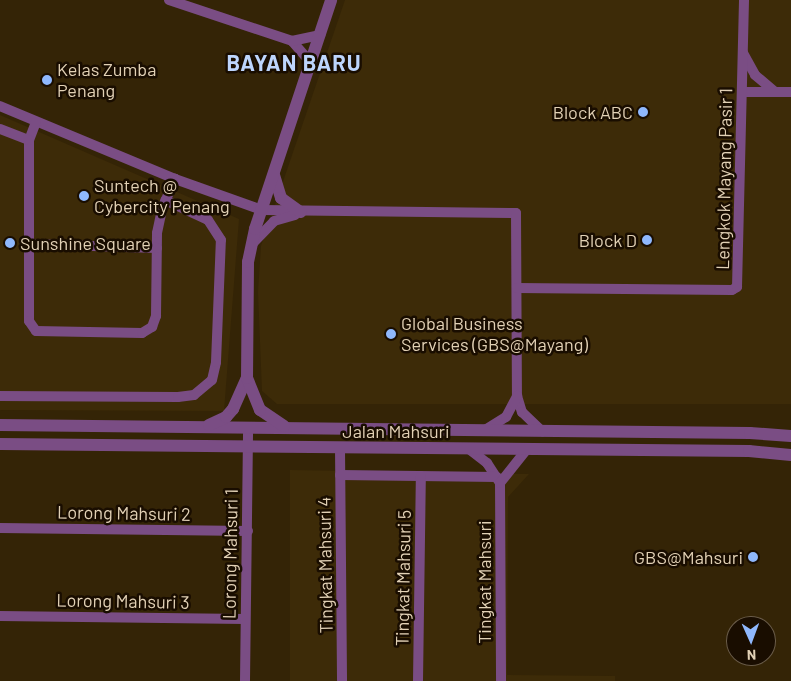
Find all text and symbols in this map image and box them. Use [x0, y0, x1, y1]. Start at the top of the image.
district label: BAYAN BARU [225, 50, 363, 76]
place label: Kelas Zumba Penang [57, 59, 156, 102]
marker: Kelas Zumba Penang [41, 74, 53, 86]
street label: Lengkok Mayang Pasir 1 [712, 88, 736, 270]
place label: Block ABC [553, 101, 633, 123]
marker: Block ABC [637, 106, 649, 118]
place label: Suntech @ Cybercity Penang [94, 175, 230, 218]
marker: Suntech @ Cybercity Penang [78, 190, 90, 202]
place label: Block D [579, 229, 637, 251]
place label: Sunshine Square [20, 232, 151, 254]
marker: Block D [641, 234, 653, 246]
marker: Sunshine Square [4, 237, 16, 249]
place label: Global Business Services (GBS@Mayang) [401, 313, 588, 356]
marker: Global Business Services (GBS@Mayang) [385, 328, 397, 340]
street label: Jalan Mahsuri [342, 420, 450, 442]
street label: Lorong Mahsuri 1 [218, 489, 242, 619]
street label: Tingkat Mahsuri 4 [313, 496, 337, 634]
street label: Lorong Mahsuri 2 [57, 501, 191, 525]
street label: Tingkat Mahsuri 5 [391, 510, 415, 646]
street label: Tingkat Mahsuri [473, 520, 495, 644]
place label: GBS@Mahsuri [634, 546, 743, 568]
marker: GBS@Mahsuri [747, 551, 759, 563]
street label: Lorong Mahsuri 3 [56, 589, 190, 613]
north arrow [726, 616, 776, 666]
text: N [747, 647, 756, 664]

